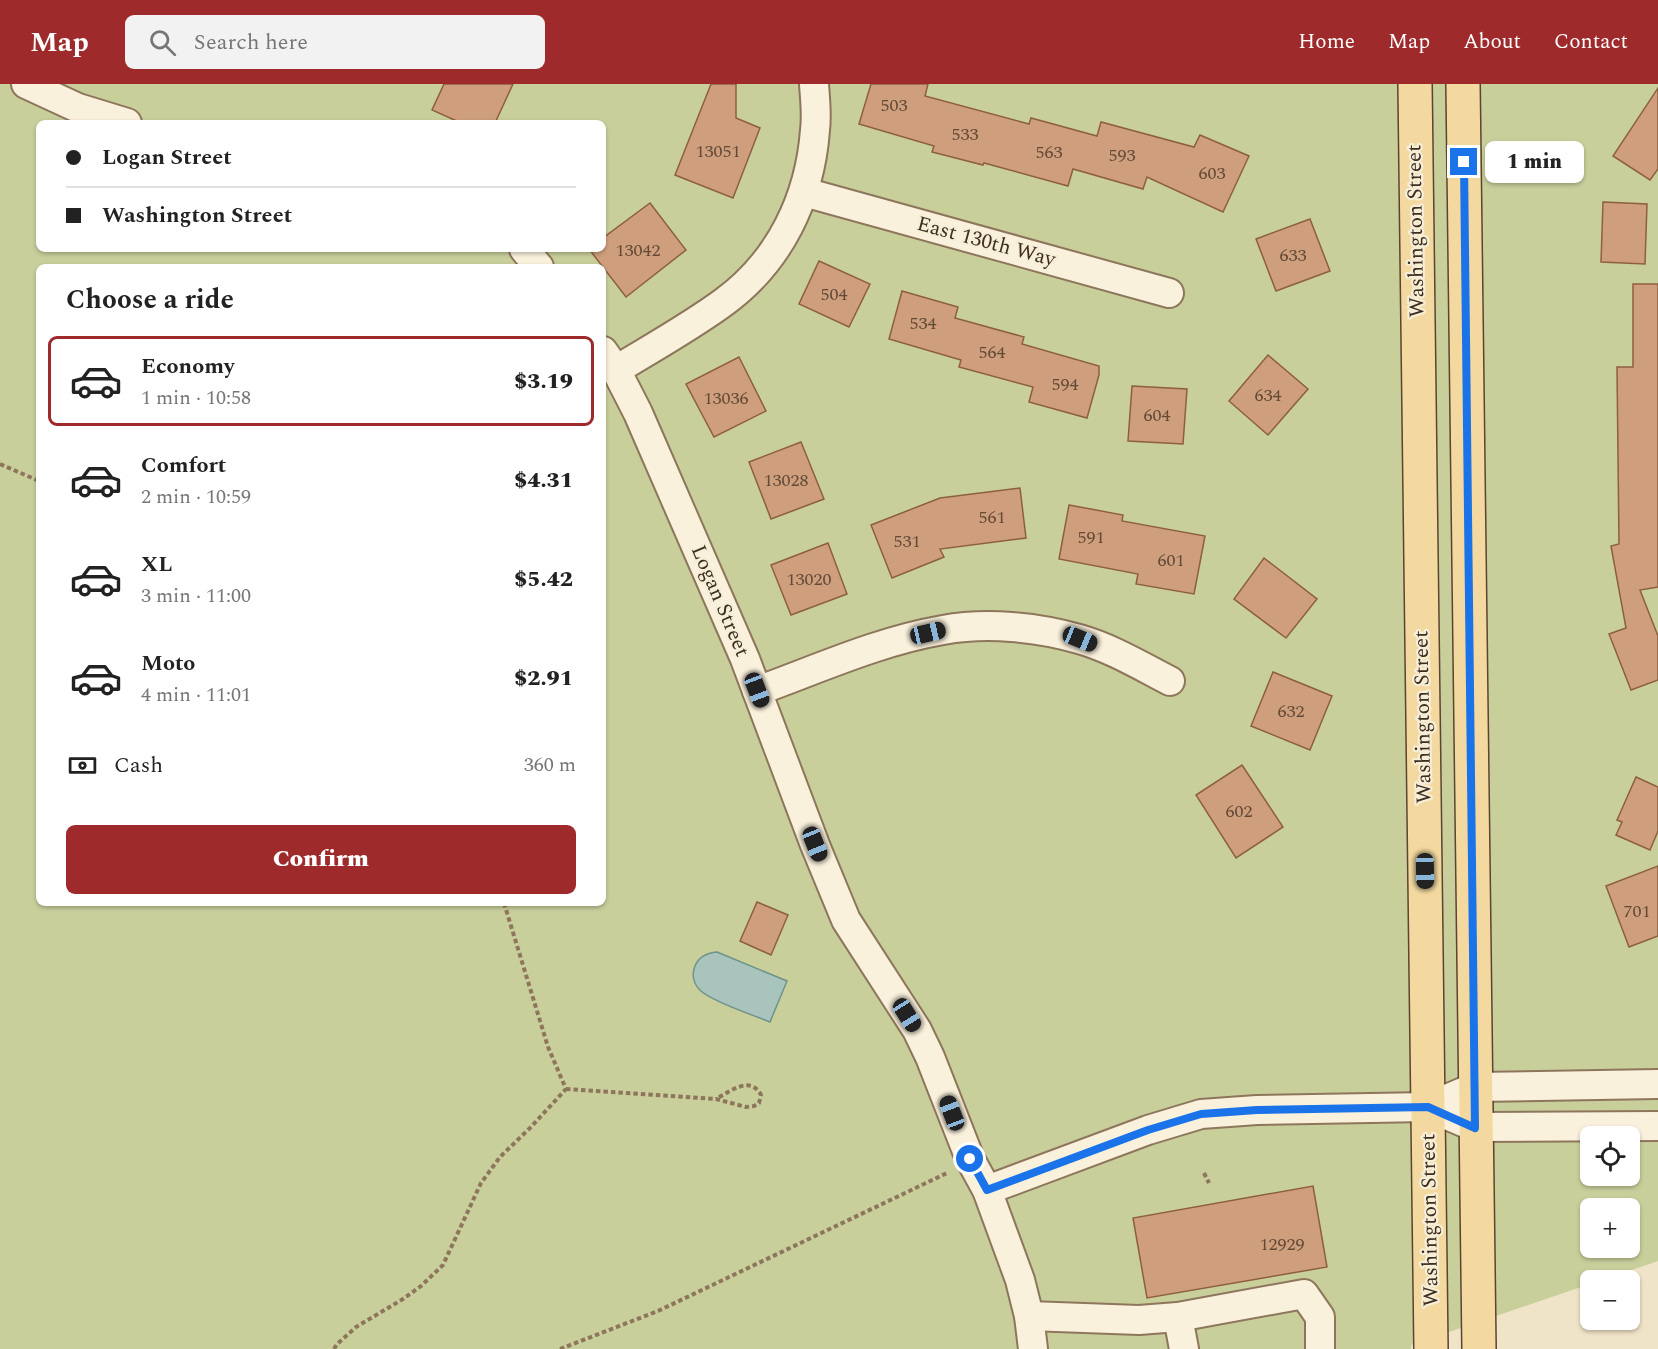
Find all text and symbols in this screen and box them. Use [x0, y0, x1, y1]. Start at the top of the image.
search box [125, 15, 545, 69]
text: Map [30, 21, 89, 64]
icon: search [146, 26, 179, 59]
text: Search here [194, 26, 308, 59]
text: Home [1298, 26, 1355, 58]
text: Map [1388, 26, 1430, 58]
text: About [1463, 26, 1521, 58]
text: Contact [1554, 26, 1628, 58]
house number: 503 [881, 92, 908, 119]
house number: 533 [952, 121, 979, 148]
house number: 13051 [696, 138, 741, 165]
house number: 563 [1036, 139, 1063, 166]
text: Logan Street [102, 141, 232, 174]
callout: 1 min [1485, 141, 1584, 183]
house number: 593 [1109, 142, 1136, 169]
street label: Washington Street [1398, 144, 1434, 318]
text: 1 min [1507, 147, 1562, 177]
route end [1450, 148, 1477, 175]
house number: 603 [1199, 160, 1226, 187]
text: Washington Street [102, 199, 292, 232]
street label: East 130th Way [913, 208, 1060, 276]
house number: 13042 [616, 237, 661, 264]
house number: 633 [1280, 242, 1307, 269]
text: Choose a ride [66, 279, 234, 321]
house number: 504 [821, 281, 848, 308]
house number: 534 [910, 310, 937, 337]
house number: 564 [979, 339, 1006, 366]
text: Economy [141, 350, 234, 383]
icon: car [69, 354, 123, 408]
text: $3.19 [514, 365, 573, 398]
house number: 594 [1052, 371, 1079, 398]
house number: 634 [1255, 382, 1282, 409]
text: 1 min · 10:58 [141, 383, 251, 413]
house number: 13036 [704, 385, 749, 412]
house number: 604 [1144, 402, 1171, 429]
text: Comfort [141, 449, 226, 482]
icon: car [69, 453, 123, 507]
text: $4.31 [514, 464, 573, 497]
house number: 13028 [764, 467, 809, 494]
text: 2 min · 10:59 [141, 482, 251, 512]
house number: 561 [979, 504, 1006, 531]
house number: 591 [1078, 524, 1105, 551]
house number: 531 [894, 528, 921, 555]
street label: Logan Street [682, 540, 758, 662]
house number: 601 [1158, 547, 1185, 574]
text: XL [141, 548, 172, 581]
icon: car [69, 552, 123, 606]
text: $5.42 [514, 563, 573, 596]
house number: 13020 [787, 566, 832, 593]
text: 3 min · 11:00 [141, 581, 251, 611]
car [908, 620, 948, 646]
car [1060, 624, 1100, 654]
street label: Washington Street [1405, 630, 1441, 804]
text: Moto [141, 647, 195, 680]
icon: car [69, 651, 123, 705]
text: $2.91 [514, 662, 573, 695]
car [742, 670, 772, 710]
text: 4 min · 11:01 [141, 680, 251, 710]
house number: 632 [1278, 698, 1305, 725]
icon: cash [66, 749, 99, 782]
text: Cash [114, 749, 163, 782]
text: 360 m [524, 750, 576, 780]
house number: 602 [1226, 798, 1253, 825]
car [800, 824, 830, 864]
button: Confirm [66, 825, 576, 894]
car [1416, 853, 1434, 889]
house number: 701 [1624, 898, 1651, 925]
car [890, 995, 924, 1035]
car [937, 1093, 967, 1133]
map controls [1580, 1126, 1640, 1330]
button: locate [1580, 1126, 1640, 1186]
street label: Washington Street [1412, 1133, 1448, 1307]
route start [956, 1145, 983, 1172]
button: + [1580, 1198, 1640, 1258]
house number: 12929 [1260, 1231, 1305, 1258]
button: − [1580, 1270, 1640, 1330]

